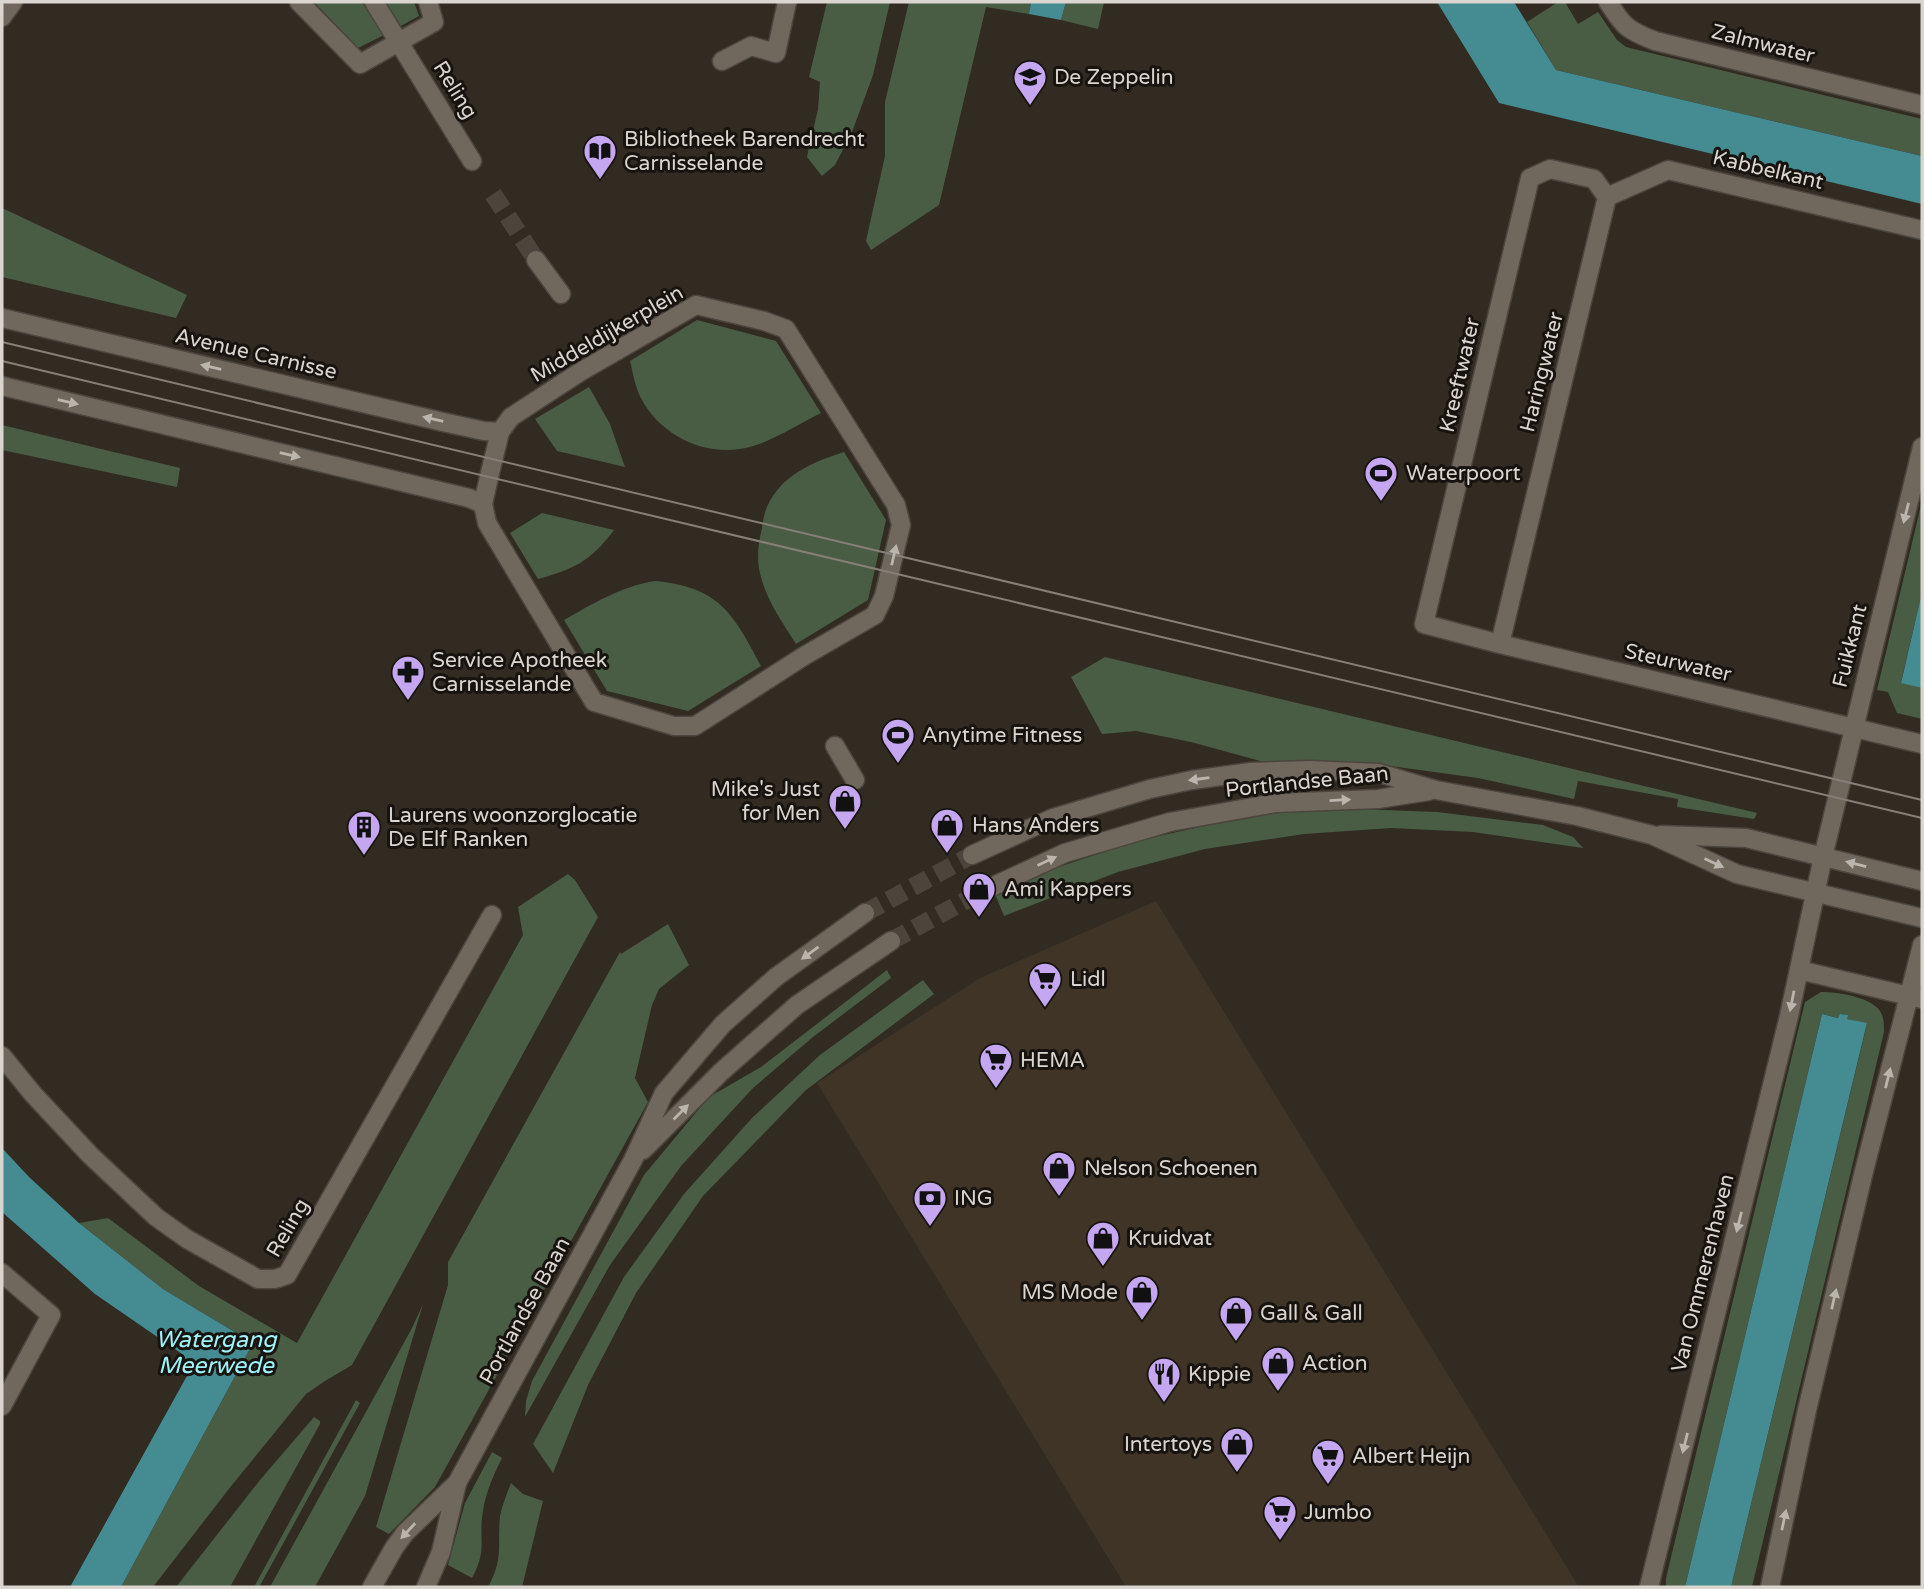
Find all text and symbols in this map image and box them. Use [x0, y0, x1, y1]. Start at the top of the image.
street label: Zalmwater [1709, 19, 1817, 69]
street label: Reling [428, 57, 482, 123]
school or university icon: De Zeppelin [1011, 58, 1049, 107]
place label: De Zeppelin [1054, 65, 1174, 90]
place label: Bibliotheek Barendrecht Carnisselande [624, 127, 865, 176]
library icon: Bibliotheek Barendrecht Carnisselande [581, 132, 619, 181]
street label: Kabbelkant [1710, 145, 1826, 195]
street label: Middeldijkerplein [526, 280, 688, 388]
street label: Haringwater [1515, 309, 1569, 435]
street label: Kreeftwater [1435, 315, 1485, 435]
street label: Avenue Carnisse [173, 323, 339, 385]
one-way arrow [200, 361, 222, 372]
one-way arrow [57, 397, 79, 408]
one-way arrow [422, 413, 444, 424]
one-way arrow [279, 449, 301, 460]
sports icon: Waterpoort [1362, 454, 1400, 503]
place label: Waterpoort [1406, 461, 1521, 486]
one-way arrow [1900, 502, 1911, 524]
one-way arrow [889, 544, 900, 566]
street label: Fuikkant [1828, 602, 1872, 690]
street label: Steurwater [1622, 639, 1734, 687]
place label: Service Apotheek Carnisselande [432, 648, 607, 697]
pharmacy icon: Service Apotheek Carnisselande [389, 653, 427, 702]
sports icon: Anytime Fitness [879, 716, 917, 765]
place label: Anytime Fitness [922, 723, 1082, 748]
street label: Portlandse Baan [1224, 761, 1390, 803]
one-way arrow [1188, 774, 1210, 785]
place label: Mike's Just for Men [711, 777, 820, 826]
shop icon: Mike's Just for Men [826, 782, 864, 831]
one-way arrow [1329, 795, 1351, 806]
place label: Laurens woonzorglocatie De Elf Ranken [388, 803, 638, 852]
shop icon: Hans Anders [928, 806, 966, 855]
building icon: Laurens woonzorglocatie De Elf Ranken [345, 808, 383, 857]
place label: Hans Anders [972, 813, 1100, 838]
one-way arrow [1037, 856, 1057, 867]
one-way arrow [1704, 858, 1724, 869]
one-way arrow [1845, 859, 1867, 870]
shop icon: Ami Kappers [960, 870, 998, 919]
place label: Ami Kappers [1004, 877, 1132, 902]
one-way arrow [801, 946, 819, 960]
supermarket icon: Lidl [1026, 960, 1064, 1009]
place label: Lidl [1070, 967, 1106, 992]
one-way arrow [1787, 990, 1798, 1012]
supermarket icon: HEMA [977, 1041, 1015, 1090]
place label: HEMA [1020, 1048, 1085, 1073]
one-way arrow [1883, 1067, 1894, 1089]
one-way arrow [673, 1104, 689, 1121]
shop icon: Nelson Schoenen [1040, 1149, 1078, 1198]
place label: Nelson Schoenen [1084, 1156, 1258, 1181]
street label: Van Ommerenhaven [1666, 1171, 1740, 1375]
bank icon: ING [911, 1179, 949, 1228]
place label: ING [954, 1186, 993, 1211]
street label: Reling [261, 1194, 315, 1262]
one-way arrow [1733, 1212, 1744, 1234]
shop icon: Kruidvat [1084, 1219, 1122, 1268]
place label: Kruidvat [1128, 1226, 1212, 1251]
street label: Portlandse Baan [474, 1233, 576, 1389]
shop icon: MS Mode [1123, 1273, 1161, 1322]
place label: MS Mode [1021, 1280, 1118, 1305]
one-way arrow [1829, 1288, 1840, 1310]
shop icon: Gall & Gall [1217, 1294, 1255, 1343]
place label: Gall & Gall [1260, 1301, 1363, 1326]
water label: Watergang Meerwede [155, 1326, 278, 1380]
shop icon: Action [1259, 1344, 1297, 1393]
place label: Action [1302, 1351, 1367, 1376]
restaurant icon: Kippie [1145, 1355, 1183, 1404]
place label: Kippie [1188, 1362, 1251, 1387]
shop icon: Intertoys [1218, 1425, 1256, 1474]
place label: Intertoys [1124, 1432, 1212, 1457]
one-way arrow [1679, 1433, 1690, 1455]
supermarket icon: Albert Heijn [1309, 1437, 1347, 1486]
place label: Albert Heijn [1352, 1444, 1470, 1469]
supermarket icon: Jumbo [1261, 1493, 1299, 1542]
place label: Jumbo [1304, 1500, 1372, 1525]
one-way arrow [1779, 1509, 1790, 1531]
one-way arrow [401, 1522, 417, 1539]

